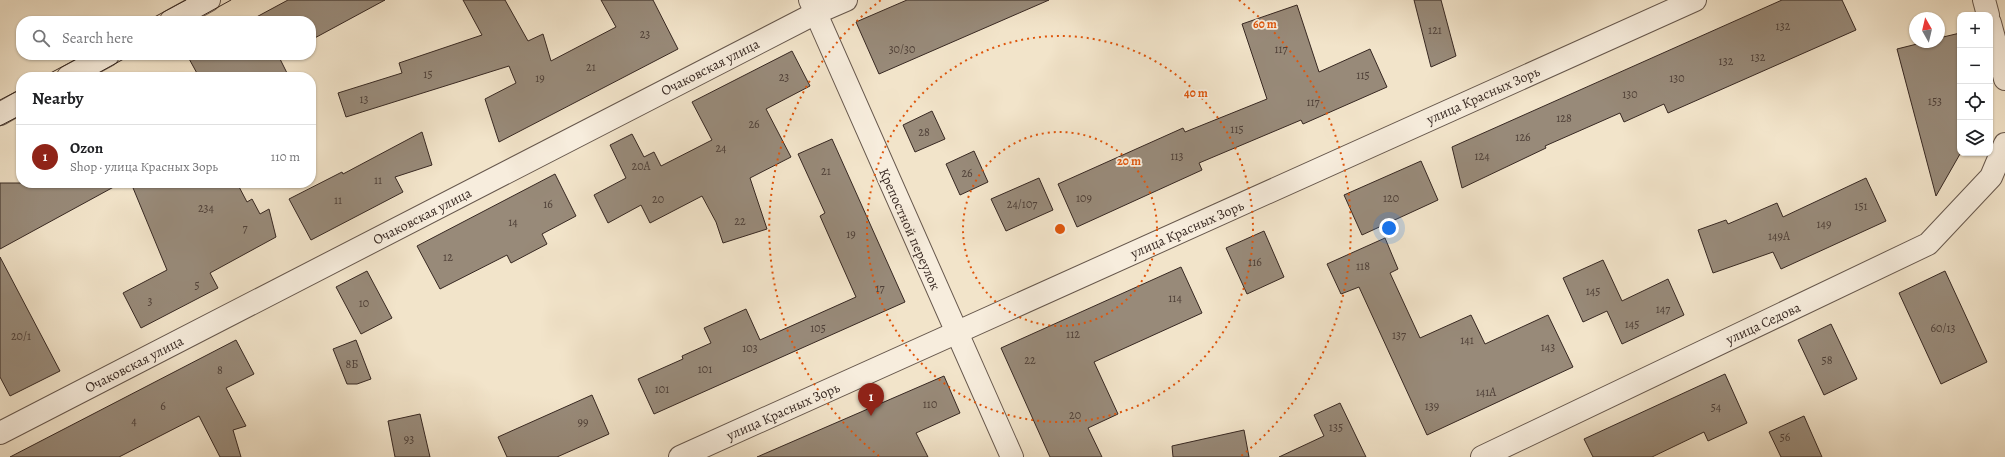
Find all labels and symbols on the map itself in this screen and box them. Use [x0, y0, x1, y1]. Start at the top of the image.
north arrow [1909, 12, 1945, 48]
text: 60 m [1253, 16, 1277, 32]
house number: 132 [1776, 18, 1791, 34]
house number: 121 [1428, 22, 1442, 38]
house number: 23 [640, 26, 650, 42]
street label: Очаковская улица [658, 34, 763, 101]
house number: 30/30 [889, 41, 915, 57]
house number: 117 [1274, 41, 1289, 57]
house number: 132 [1751, 49, 1766, 65]
house number: 132 [1719, 53, 1734, 69]
house number: 21 [586, 59, 596, 75]
street label: улица Красных Зорь [1423, 62, 1543, 129]
house number: 15 [423, 66, 433, 82]
house number: 115 [1356, 67, 1370, 83]
house number: 23 [779, 69, 789, 85]
house number: 19 [535, 70, 545, 86]
house number: 130 [1669, 70, 1685, 86]
text: 40 m [1184, 85, 1208, 101]
house number: 130 [1622, 86, 1638, 102]
house number: 13 [359, 91, 369, 107]
house number: 153 [1928, 93, 1942, 109]
house number: 117 [1306, 94, 1321, 110]
house number: 128 [1556, 110, 1572, 126]
house number: 26 [748, 116, 760, 132]
house number: 115 [1230, 121, 1244, 137]
house number: 28 [918, 124, 930, 140]
house number: 126 [1515, 129, 1531, 145]
house number: 24 [715, 140, 727, 156]
house number: 113 [1170, 148, 1184, 164]
house number: 124 [1474, 148, 1490, 164]
text: 20 m [1117, 153, 1141, 169]
house number: 20А [631, 158, 652, 174]
house number: 21 [821, 163, 831, 179]
street label: Крепостной переулок [874, 165, 945, 293]
house number: 26 [961, 165, 973, 181]
house number: 11 [374, 172, 382, 188]
street label: Очаковская улица [370, 183, 475, 250]
house number: 109 [1076, 190, 1092, 206]
house number: 120 [1383, 190, 1399, 206]
house number: 20 [652, 191, 664, 207]
house number: 11 [334, 192, 342, 208]
house number: 16 [543, 196, 553, 212]
house number: 24/107 [1007, 196, 1038, 212]
street label: улица Красных Зорь [1127, 196, 1247, 263]
house number: 151 [1854, 198, 1868, 214]
house number: 234 [198, 200, 215, 216]
house number: 22 [734, 213, 746, 229]
house number: 14 [508, 214, 518, 230]
house number: 149 [1816, 216, 1832, 232]
your location [1379, 218, 1399, 238]
house number: 7 [242, 220, 248, 236]
centre of rings [1053, 222, 1067, 236]
house number: 19 [846, 226, 856, 242]
house number: 149А [1768, 228, 1791, 244]
house number: 12 [443, 249, 453, 265]
house number: 116 [1248, 254, 1262, 270]
house number: 118 [1356, 258, 1370, 274]
house number: 5 [194, 277, 200, 293]
house number: 17 [875, 280, 886, 296]
house number: 145 [1586, 283, 1600, 299]
house number: 114 [1168, 290, 1182, 306]
house number: 3 [148, 293, 153, 309]
house number: 10 [359, 295, 369, 311]
street label: улица Седова [1722, 298, 1804, 349]
house number: 147 [1656, 301, 1671, 317]
house number: 145 [1625, 316, 1639, 332]
house number: 105 [810, 320, 826, 336]
house number: 60/13 [1931, 320, 1956, 336]
house number: 112 [1066, 326, 1080, 342]
house number: 137 [1392, 327, 1407, 343]
house number: 20/1 [11, 328, 31, 344]
street label: Очаковская улица [82, 331, 187, 398]
house number: 141 [1460, 332, 1474, 348]
house number: 143 [1541, 339, 1555, 355]
house number: 103 [742, 340, 758, 356]
house number: 22 [1024, 352, 1036, 368]
house number: 58 [1822, 352, 1833, 368]
house number: 8Б [346, 356, 358, 372]
house number: 101 [698, 361, 712, 377]
house number: 8 [217, 362, 223, 378]
street label: улица Красных Зорь [723, 378, 843, 445]
house number: 101 [655, 381, 669, 397]
pin: 1 [858, 383, 884, 416]
house number: 141А [1476, 384, 1497, 400]
house number: 110 [923, 396, 937, 412]
house number: 6 [160, 398, 166, 414]
house number: 139 [1425, 398, 1439, 414]
house number: 54 [1711, 399, 1722, 415]
house number: 20 [1069, 407, 1081, 423]
house number: 4 [131, 413, 137, 429]
house number: 99 [578, 414, 588, 430]
house number: 135 [1329, 419, 1343, 435]
house number: 56 [1780, 429, 1791, 445]
house number: 93 [404, 431, 414, 447]

